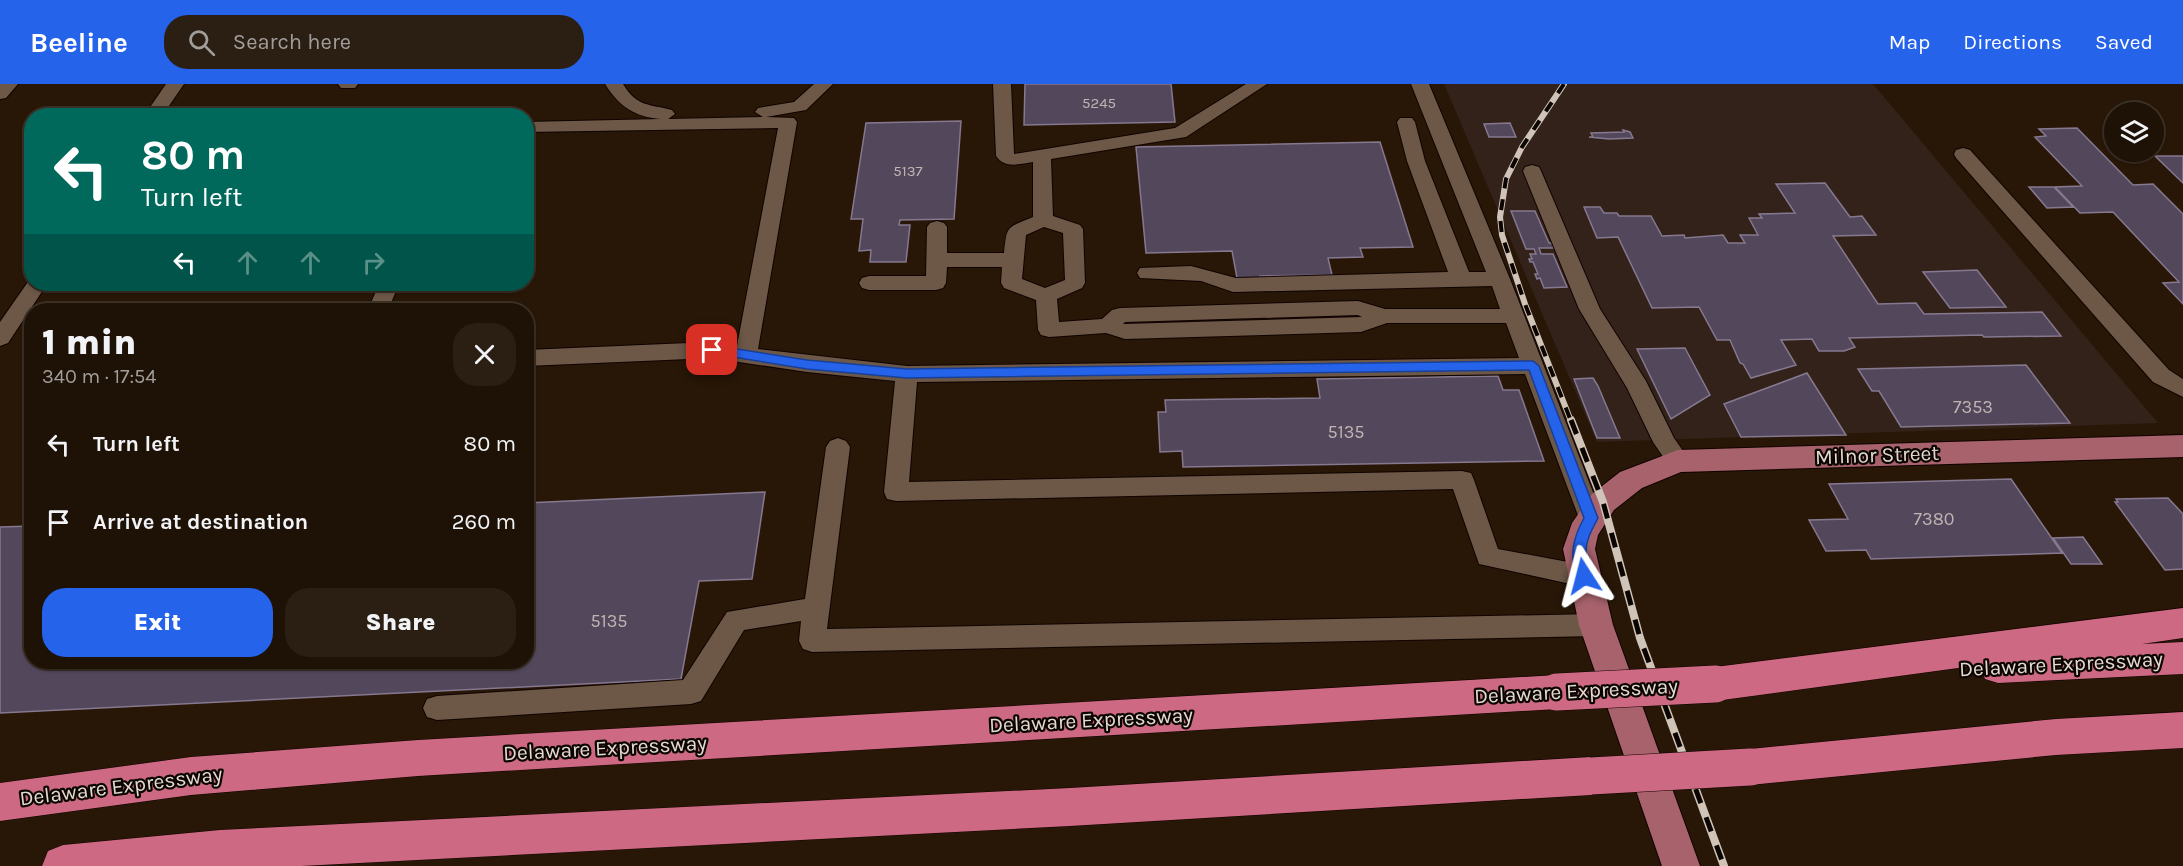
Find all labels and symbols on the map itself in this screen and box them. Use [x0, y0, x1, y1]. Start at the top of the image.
house number: 5245 [1082, 94, 1116, 112]
house number: 5137 [893, 162, 923, 180]
pin [686, 324, 737, 375]
house number: 7353 [1953, 396, 1993, 418]
house number: 5135 [1328, 421, 1364, 443]
street label: Milnor Street [1814, 441, 1940, 469]
house number: 7380 [1914, 508, 1954, 530]
position arrow [1552, 544, 1616, 608]
house number: 5135 [591, 610, 627, 632]
street label: Delaware Expressway [1958, 647, 2164, 681]
street label: Delaware Expressway [1473, 674, 1679, 708]
street label: Delaware Expressway [988, 703, 1194, 737]
street label: Delaware Expressway [502, 731, 708, 765]
street label: Delaware Expressway [18, 762, 224, 810]

